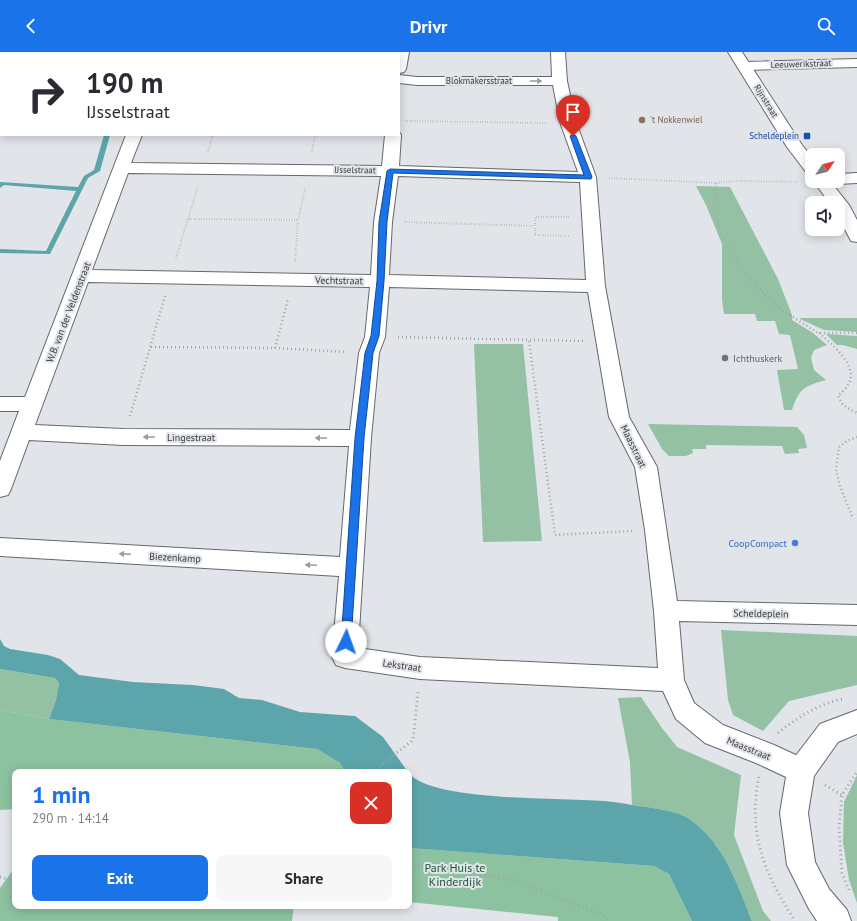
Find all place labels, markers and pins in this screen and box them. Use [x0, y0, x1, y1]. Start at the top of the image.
pin [556, 95, 590, 136]
place label: 't Nokkenwiel [650, 114, 703, 125]
marker: 't Nokkenwiel [637, 115, 647, 125]
place label: Scheldeplein [749, 130, 799, 141]
marker: Scheldeplein [802, 131, 812, 141]
place label: Ichthuskerk [733, 352, 783, 365]
marker: Ichthuskerk [720, 353, 730, 363]
place label: CoopCompact [728, 537, 788, 550]
marker: CoopCompact [790, 538, 800, 548]

